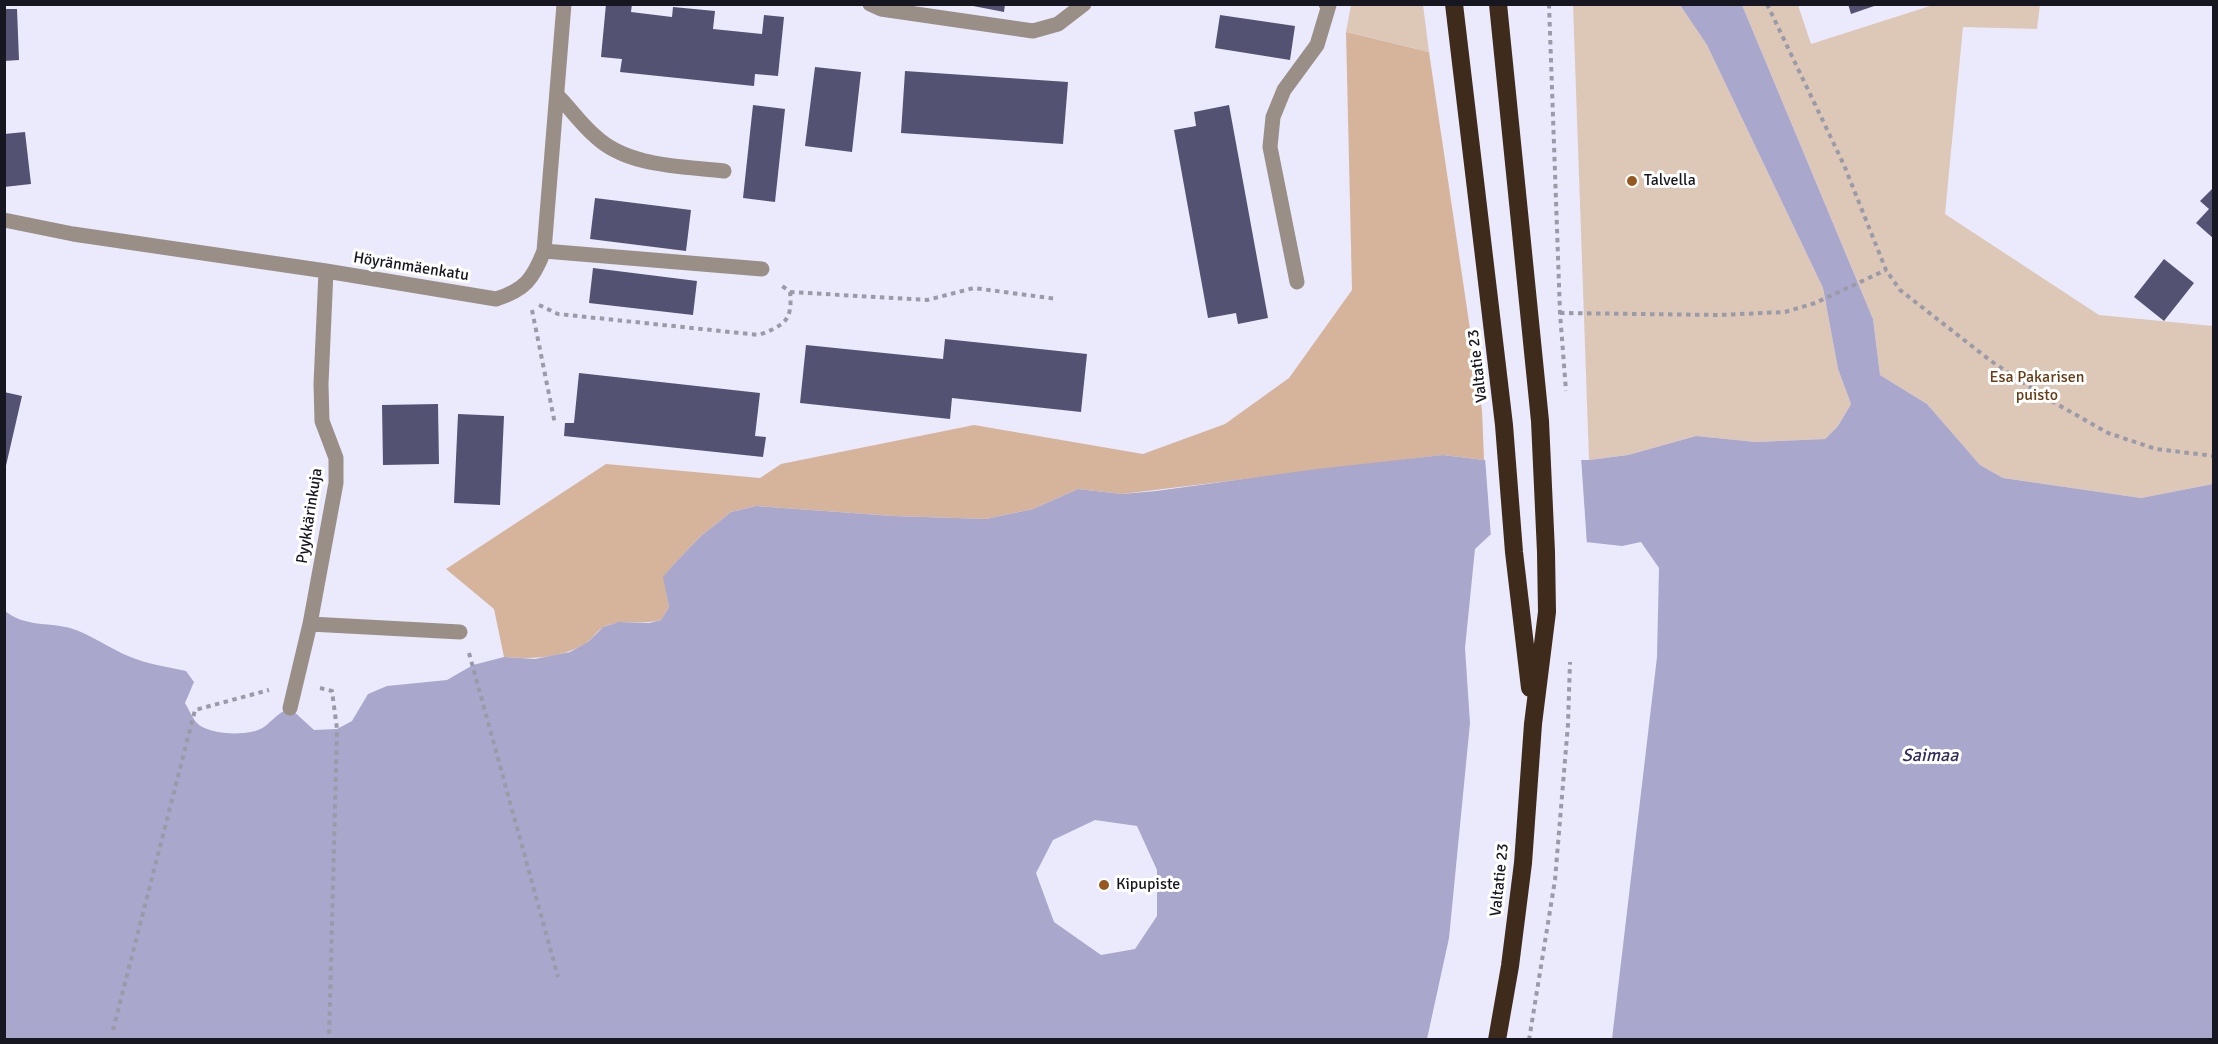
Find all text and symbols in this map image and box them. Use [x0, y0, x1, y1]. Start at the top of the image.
place label: Talvella [1644, 171, 1696, 191]
marker: Talvella [1625, 174, 1639, 188]
street label: Höyränmäenkatu [352, 248, 470, 286]
street label: Valtatie 23 [1464, 328, 1492, 404]
park label: Esa Pakarisen puisto [1990, 368, 2084, 406]
street label: Pyykkärinkuja [293, 467, 327, 565]
water label: Saimaa [1902, 745, 1958, 767]
street label: Valtatie 23 [1487, 842, 1513, 918]
place label: Kipupiste [1116, 875, 1180, 895]
marker: Kipupiste [1097, 878, 1111, 892]

